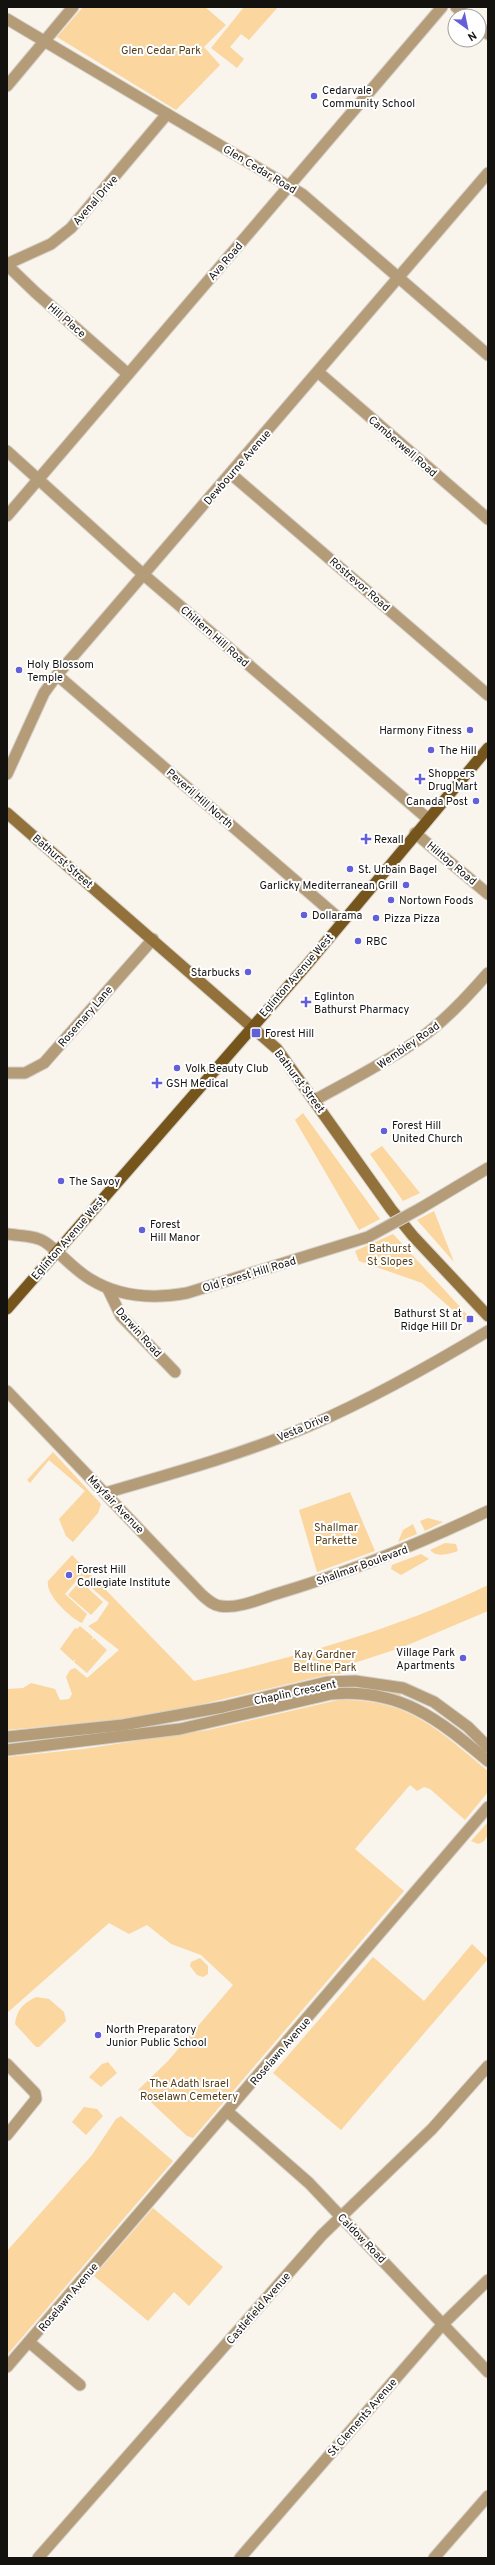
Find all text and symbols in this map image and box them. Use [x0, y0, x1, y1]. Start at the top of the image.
north arrow [447, 8, 487, 48]
text: N [465, 28, 479, 44]
park label: Glen Cedar Park [121, 44, 201, 58]
place label: Cedarvale Community School [322, 84, 415, 111]
marker: Cedarvale Community School [309, 91, 319, 101]
street label: Glen Cedar Road [220, 142, 299, 197]
street label: Avenal Drive [70, 173, 121, 229]
street label: Ava Road [205, 240, 246, 284]
street label: Hill Place [44, 300, 88, 341]
street label: Camberwell Road [365, 413, 440, 480]
street label: Dewbourne Avenue [201, 427, 274, 508]
street label: Rostrevor Road [326, 555, 392, 615]
street label: Chiltern Hill Road [177, 603, 252, 670]
place label: Holy Blossom Temple [27, 658, 94, 685]
marker: Holy Blossom Temple [14, 665, 24, 675]
place label: Harmony Fitness [379, 724, 462, 738]
marker: Harmony Fitness [465, 725, 475, 735]
place label: The Hill [439, 744, 477, 758]
marker: The Hill [426, 745, 436, 755]
street label: Peveril Hill North [163, 766, 236, 832]
place label: Shoppers Drug Mart [428, 767, 478, 794]
marker: Shoppers Drug Mart [415, 774, 425, 784]
place label: Canada Post [406, 795, 468, 809]
marker: Canada Post [471, 796, 481, 806]
street label: Bathurst Street [29, 832, 95, 892]
place label: Rexall [374, 833, 404, 847]
marker: Rexall [361, 834, 371, 844]
street label: Hilltop Road [424, 839, 479, 889]
place label: St. Urbain Bagel [358, 863, 437, 877]
marker: St. Urbain Bagel [345, 864, 355, 874]
place label: Garlicky Mediterranean Grill [259, 879, 398, 893]
marker: Garlicky Mediterranean Grill [401, 880, 411, 890]
place label: Nortown Foods [399, 894, 473, 908]
marker: Nortown Foods [386, 895, 396, 905]
place label: Dollarama [312, 909, 363, 923]
marker: Dollarama [299, 910, 309, 920]
place label: Pizza Pizza [384, 912, 440, 926]
marker: Pizza Pizza [371, 913, 381, 923]
street label: Eglinton Avenue West [257, 931, 337, 1020]
place label: RBC [366, 935, 388, 949]
marker: RBC [353, 936, 363, 946]
place label: Starbucks [191, 966, 240, 980]
marker: Starbucks [243, 967, 253, 977]
street label: Rosemary Lane [55, 983, 116, 1050]
place label: Eglinton Bathurst Pharmacy [314, 990, 410, 1017]
marker: Eglinton Bathurst Pharmacy [301, 997, 311, 1007]
street label: Wembley Road [375, 1019, 442, 1072]
marker: Forest Hill [250, 1027, 262, 1039]
place label: Forest Hill [265, 1027, 314, 1041]
street label: Bathurst Street [271, 1047, 328, 1116]
place label: Volk Beauty Club [185, 1062, 268, 1076]
marker: Volk Beauty Club [172, 1063, 182, 1073]
marker: GSH Medical [151, 1077, 163, 1089]
place label: GSH Medical [166, 1077, 228, 1091]
place label: Forest Hill United Church [392, 1119, 463, 1146]
marker: Forest Hill United Church [379, 1126, 389, 1136]
place label: The Savoy [69, 1175, 120, 1189]
marker: The Savoy [56, 1176, 66, 1186]
street label: Eglinton Avenue West [29, 1194, 109, 1283]
place label: Forest Hill Manor [150, 1218, 201, 1245]
marker: Forest Hill Manor [137, 1225, 147, 1235]
park label: Bathurst St Slopes [367, 1242, 413, 1269]
street label: Old Forest Hill Road [201, 1254, 298, 1296]
street label: Darwin Road [112, 1305, 164, 1361]
place label: Bathurst St at Ridge Hill Dr [394, 1307, 463, 1334]
marker: Bathurst St at Ridge Hill Dr [465, 1314, 475, 1324]
street label: Vesta Drive [275, 1411, 332, 1445]
street label: Mayfair Avenue [84, 1473, 147, 1537]
park label: Shallmar Parkette [314, 1521, 359, 1548]
street label: Shallmar Boulevard [315, 1543, 410, 1589]
place label: Forest Hill Collegiate Institute [77, 1563, 171, 1590]
marker: Forest Hill Collegiate Institute [64, 1570, 74, 1580]
place label: Village Park Apartments [396, 1646, 455, 1673]
park label: Kay Gardner Beltline Park [293, 1648, 357, 1675]
marker: Village Park Apartments [458, 1653, 468, 1663]
street label: Chaplin Crescent [253, 1677, 338, 1709]
street label: Roselawn Avenue [247, 2015, 314, 2089]
place label: North Preparatory Junior Public School [106, 2023, 207, 2050]
marker: North Preparatory Junior Public School [93, 2030, 103, 2040]
park label: The Adath Israel Roselawn Cemetery [140, 2077, 238, 2104]
street label: Caldow Road [334, 2211, 389, 2267]
street label: Roselawn Avenue [36, 2260, 102, 2335]
street label: Castlefield Avenue [224, 2270, 294, 2348]
street label: St Clements Avenue [325, 2376, 401, 2460]

